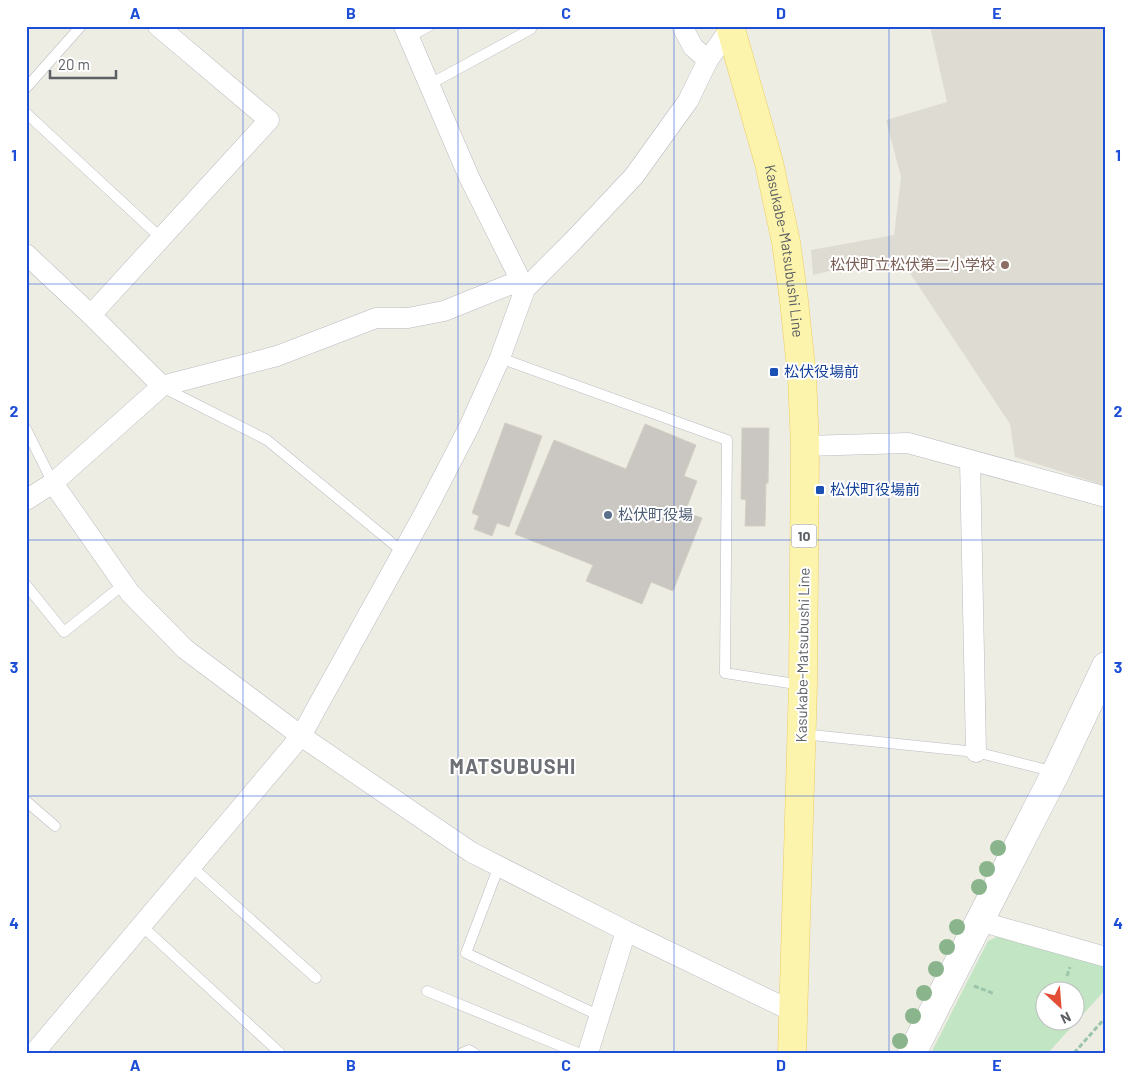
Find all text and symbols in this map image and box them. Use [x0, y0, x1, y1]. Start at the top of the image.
text: A [130, 3, 141, 22]
text: B [346, 3, 356, 22]
text: C [561, 3, 571, 22]
text: D [776, 3, 786, 22]
text: E [992, 3, 1002, 22]
scale bar [50, 48, 116, 80]
text: 20 m [58, 55, 90, 73]
text: 1 [11, 145, 17, 164]
text: 1 [1115, 145, 1121, 164]
street label: Kasukabe-Matsubushi Line [762, 163, 808, 338]
place label: 松伏町立松伏第二小学校 [830, 255, 995, 273]
marker: 松伏町立松伏第二小学校 [999, 259, 1011, 271]
place label: 松伏役場前 [784, 362, 859, 380]
marker: 松伏役場前 [768, 366, 780, 378]
text: 2 [10, 401, 19, 420]
text: 2 [1114, 401, 1123, 420]
place label: 松伏町役場前 [830, 480, 920, 498]
marker: 松伏町役場前 [814, 484, 826, 496]
place label: 松伏町役場 [618, 505, 693, 523]
marker: 松伏町役場 [602, 509, 614, 521]
road number: 10 [792, 524, 816, 548]
street label: Kasukabe-Matsubushi Line [791, 567, 813, 743]
text: 3 [10, 657, 18, 676]
text: 3 [1114, 657, 1122, 676]
district label: MATSUBUSHI [450, 754, 576, 778]
text: 4 [9, 913, 19, 932]
text: 4 [1113, 913, 1123, 932]
north arrow [1034, 982, 1084, 1032]
text: N [1058, 1008, 1074, 1028]
text: A [130, 1055, 141, 1074]
text: B [346, 1055, 356, 1074]
text: C [561, 1055, 571, 1074]
text: D [776, 1055, 786, 1074]
text: E [992, 1055, 1002, 1074]

